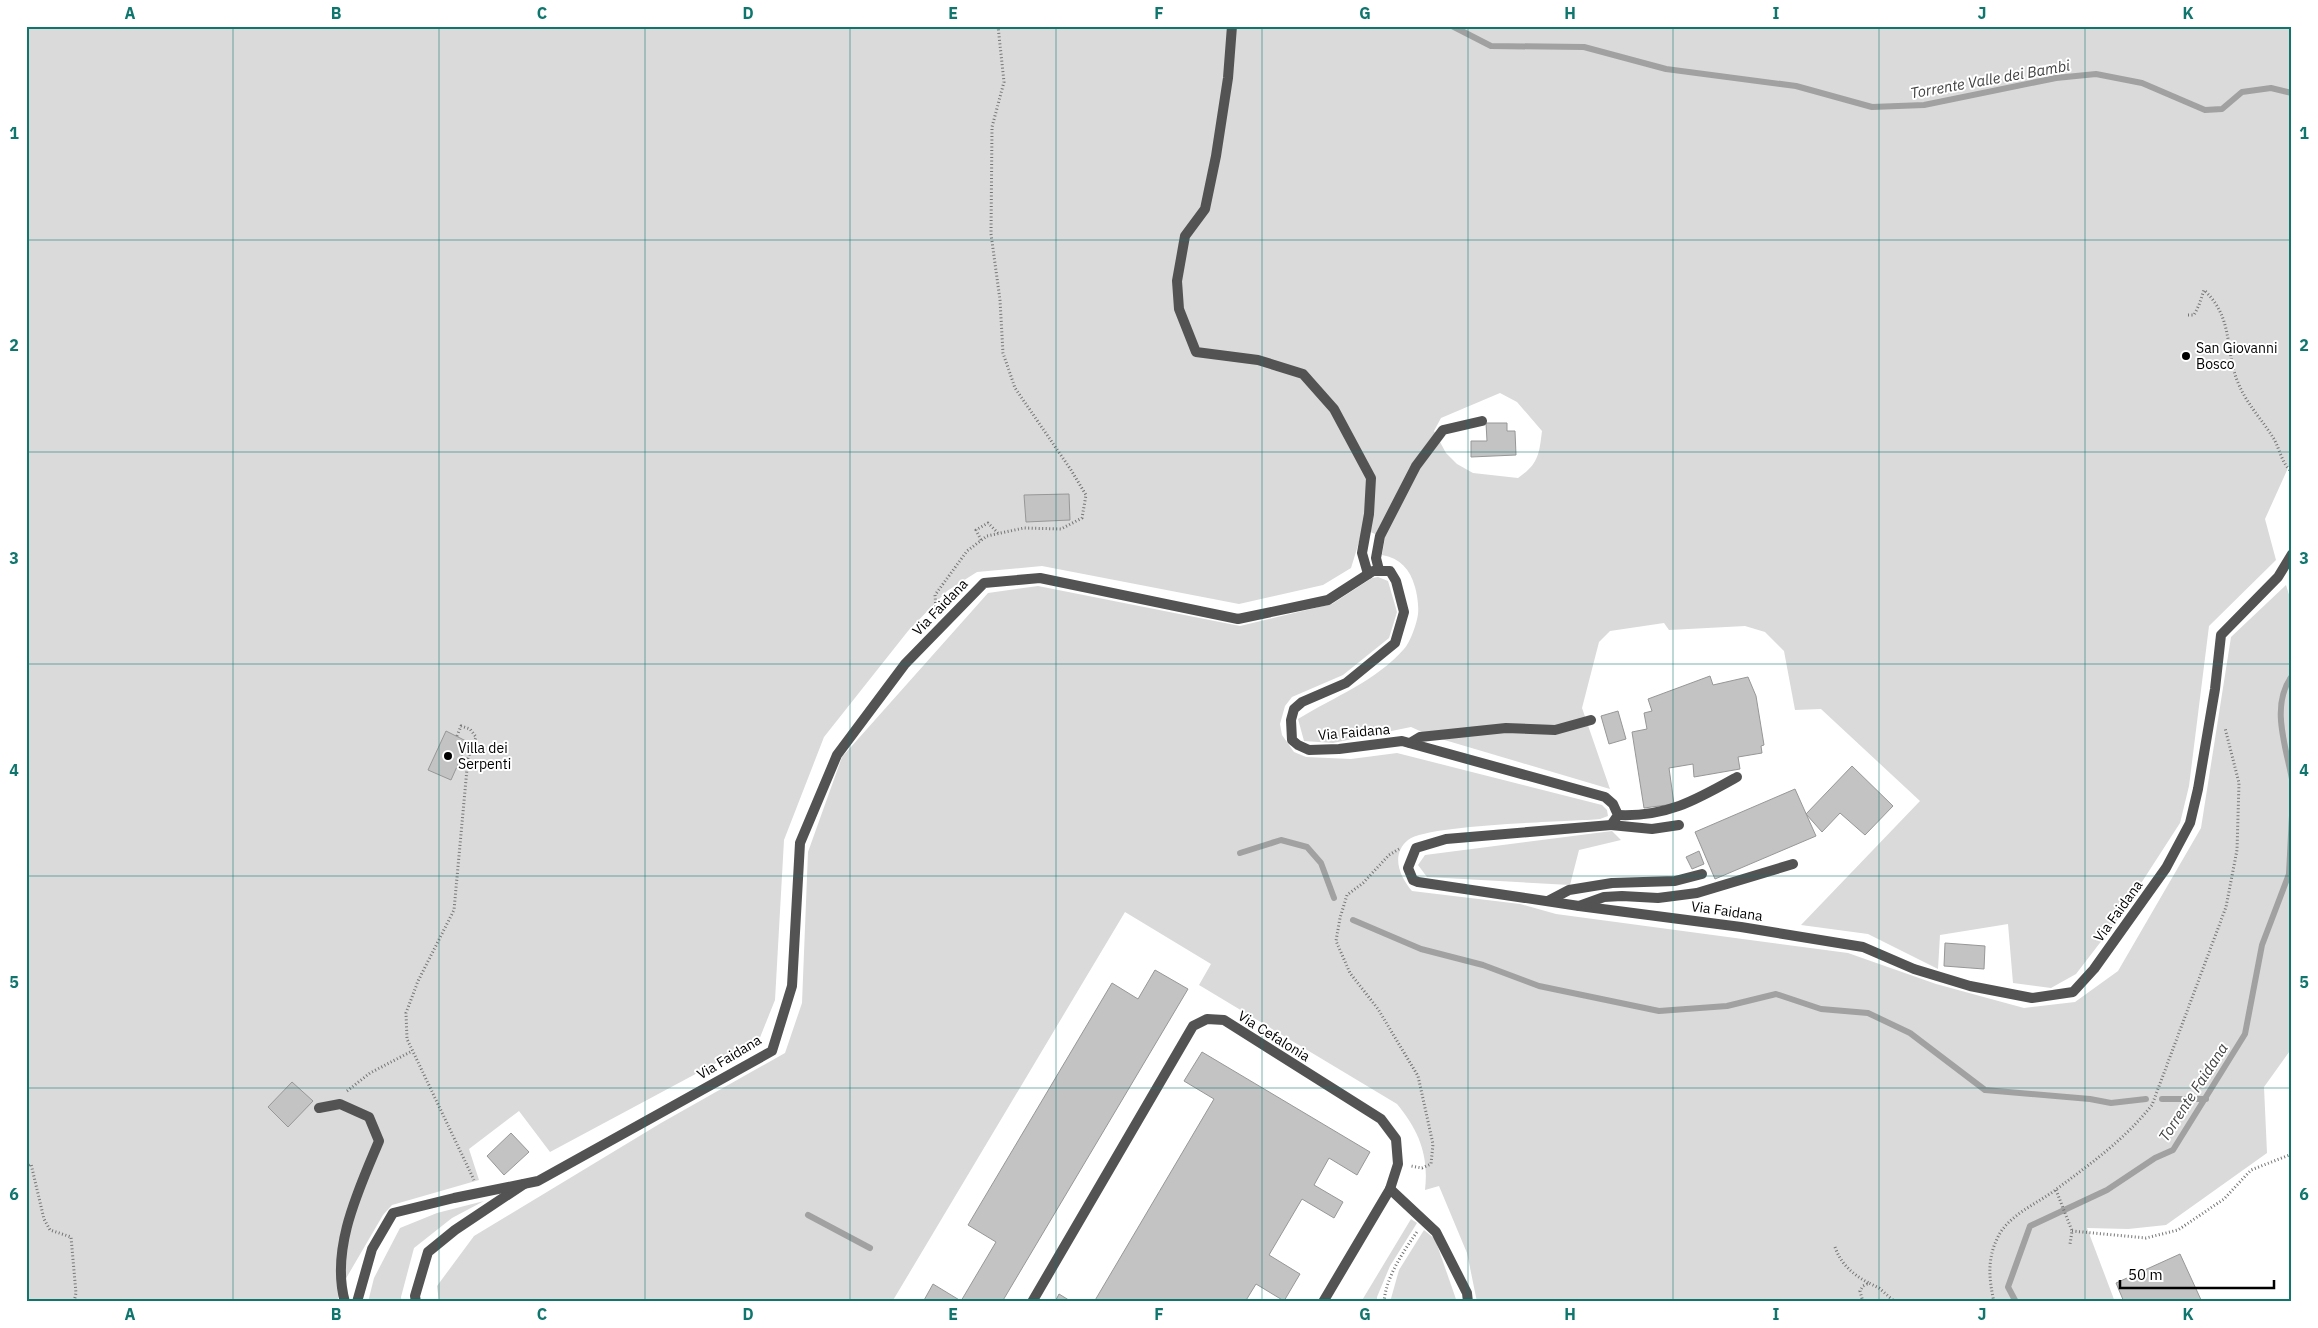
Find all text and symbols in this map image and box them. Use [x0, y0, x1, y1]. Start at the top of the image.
text: A [125, 3, 136, 23]
text: B [331, 3, 342, 23]
text: C [537, 3, 547, 23]
text: D [742, 3, 754, 23]
text: E [948, 3, 958, 23]
text: F [1154, 3, 1164, 23]
text: G [1359, 3, 1371, 23]
text: H [1564, 3, 1576, 23]
text: I [1773, 3, 1780, 23]
text: J [1978, 3, 1986, 23]
text: K [2182, 3, 2194, 23]
water label: Torrente Valle dei Bambi [1909, 56, 2071, 102]
text: 1 [9, 123, 19, 143]
text: 1 [2299, 123, 2309, 143]
text: 2 [9, 335, 19, 355]
text: 2 [2299, 335, 2309, 355]
place label: San Giovanni Bosco [2196, 339, 2277, 373]
marker: San Giovanni Bosco [2180, 350, 2192, 362]
text: 3 [9, 548, 19, 568]
text: 3 [2299, 548, 2309, 568]
street label: Via Faidana [908, 574, 972, 639]
street label: Via Faidana [1317, 720, 1391, 744]
place label: Villa dei Serpenti [458, 739, 511, 773]
marker: Villa dei Serpenti [442, 750, 454, 762]
text: 4 [9, 760, 19, 780]
text: 4 [2299, 760, 2309, 780]
street label: Via Faidana [2090, 876, 2147, 945]
street label: Via Faidana [1690, 897, 1764, 925]
text: 5 [9, 972, 19, 992]
text: 5 [2299, 972, 2309, 992]
street label: Via Cefalonia [1235, 1007, 1314, 1066]
street label: Via Faidana [693, 1030, 765, 1083]
water label: Torrente Faidana [2154, 1039, 2232, 1145]
text: 6 [9, 1184, 19, 1204]
text: 6 [2299, 1184, 2309, 1204]
scale bar [2120, 1258, 2274, 1290]
text: 50 m [2128, 1265, 2163, 1284]
text: A [125, 1304, 136, 1324]
text: B [331, 1304, 342, 1324]
text: C [537, 1304, 547, 1324]
text: D [742, 1304, 754, 1324]
text: E [948, 1304, 958, 1324]
text: F [1154, 1304, 1164, 1324]
text: G [1359, 1304, 1371, 1324]
text: H [1564, 1304, 1576, 1324]
text: I [1773, 1304, 1780, 1324]
text: J [1978, 1304, 1986, 1324]
text: K [2182, 1304, 2194, 1324]

